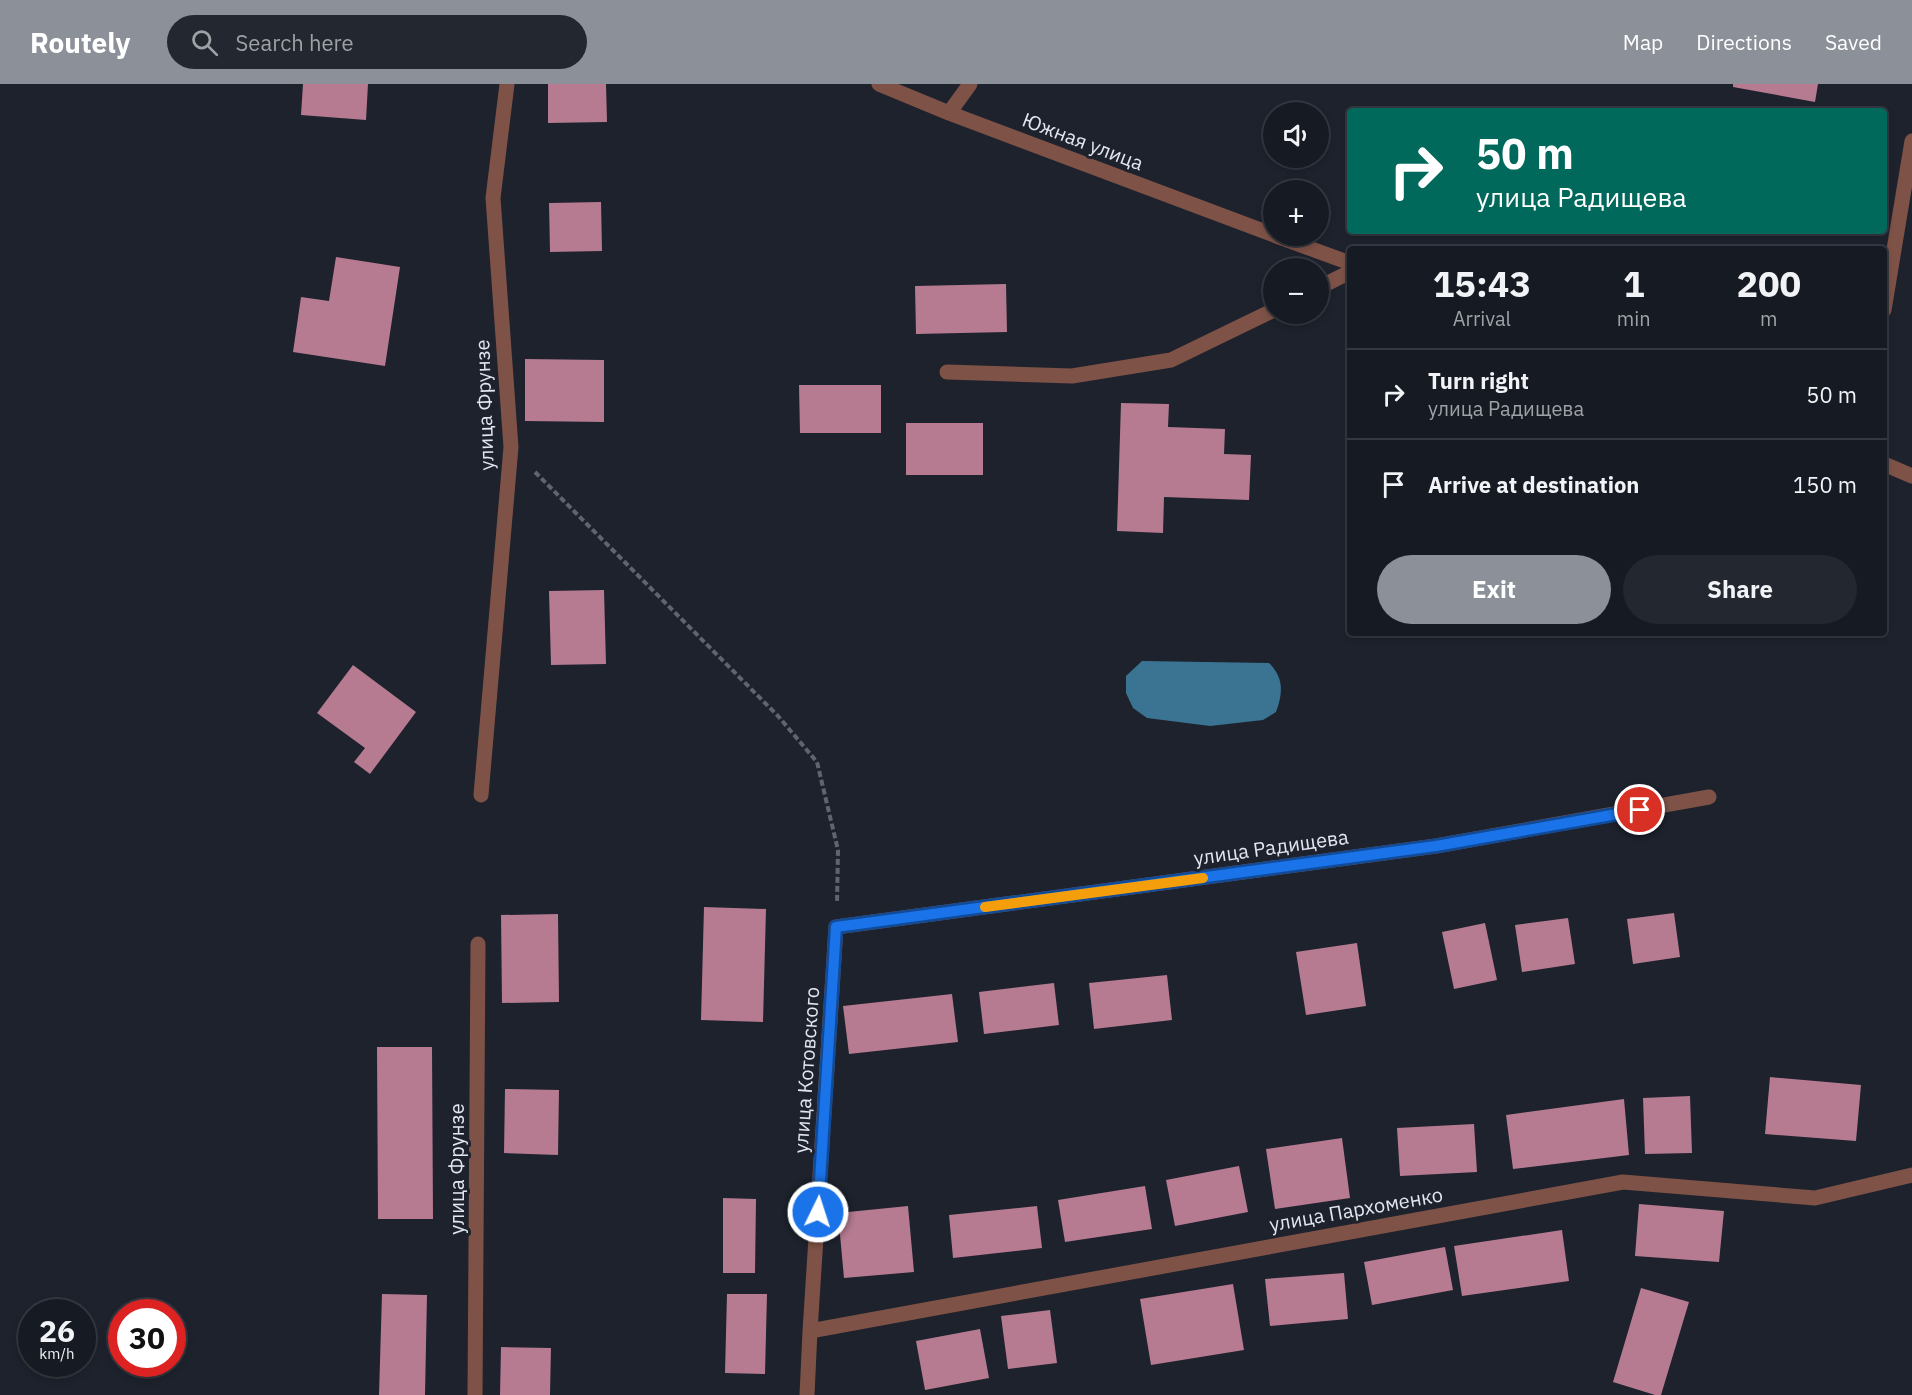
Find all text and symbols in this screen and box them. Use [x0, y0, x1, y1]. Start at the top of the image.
search box [167, 15, 587, 69]
text: Routely [30, 24, 131, 61]
icon: search [188, 26, 221, 59]
text: Search here [236, 28, 354, 57]
text: Map [1623, 28, 1663, 56]
text: Directions [1696, 28, 1792, 56]
text: Saved [1825, 28, 1882, 56]
map controls [1263, 102, 1329, 324]
button: sound [1263, 102, 1329, 168]
street label: Южная улица [1019, 106, 1148, 177]
text: 50 m [1476, 126, 1574, 181]
icon: right [1377, 132, 1455, 210]
text: улица Радищева [1476, 179, 1687, 214]
button: + [1263, 180, 1329, 246]
button: − [1263, 258, 1329, 324]
text: 15:43 [1433, 260, 1531, 307]
text: 1 [1623, 260, 1645, 307]
text: 200 [1736, 260, 1801, 307]
text: Arrival [1453, 305, 1511, 332]
text: min [1617, 305, 1651, 332]
text: m [1760, 305, 1778, 332]
street label: улица Фрунзе [468, 339, 500, 471]
text: Turn right [1428, 366, 1529, 395]
icon: right [1377, 378, 1410, 411]
text: 50 m [1806, 380, 1857, 409]
text: улица Радищева [1428, 395, 1584, 422]
icon: arrive [1377, 468, 1410, 501]
text: Arrive at destination [1428, 470, 1639, 499]
text: 150 m [1793, 470, 1857, 499]
button: Exit [1377, 555, 1611, 624]
button: Share [1623, 555, 1857, 624]
pin [1614, 784, 1665, 835]
icon: arrive [1623, 793, 1656, 826]
street label: улица Радищева [1192, 823, 1350, 871]
street label: улица Котовского [787, 986, 825, 1154]
street label: улица Фрунзе [443, 1103, 470, 1235]
position arrow [786, 1180, 850, 1244]
street label: улица Пархоменко [1267, 1180, 1445, 1238]
speed limit sign: 30 [108, 1299, 186, 1377]
text: 26 [39, 1311, 75, 1350]
text: km/h [39, 1344, 75, 1363]

